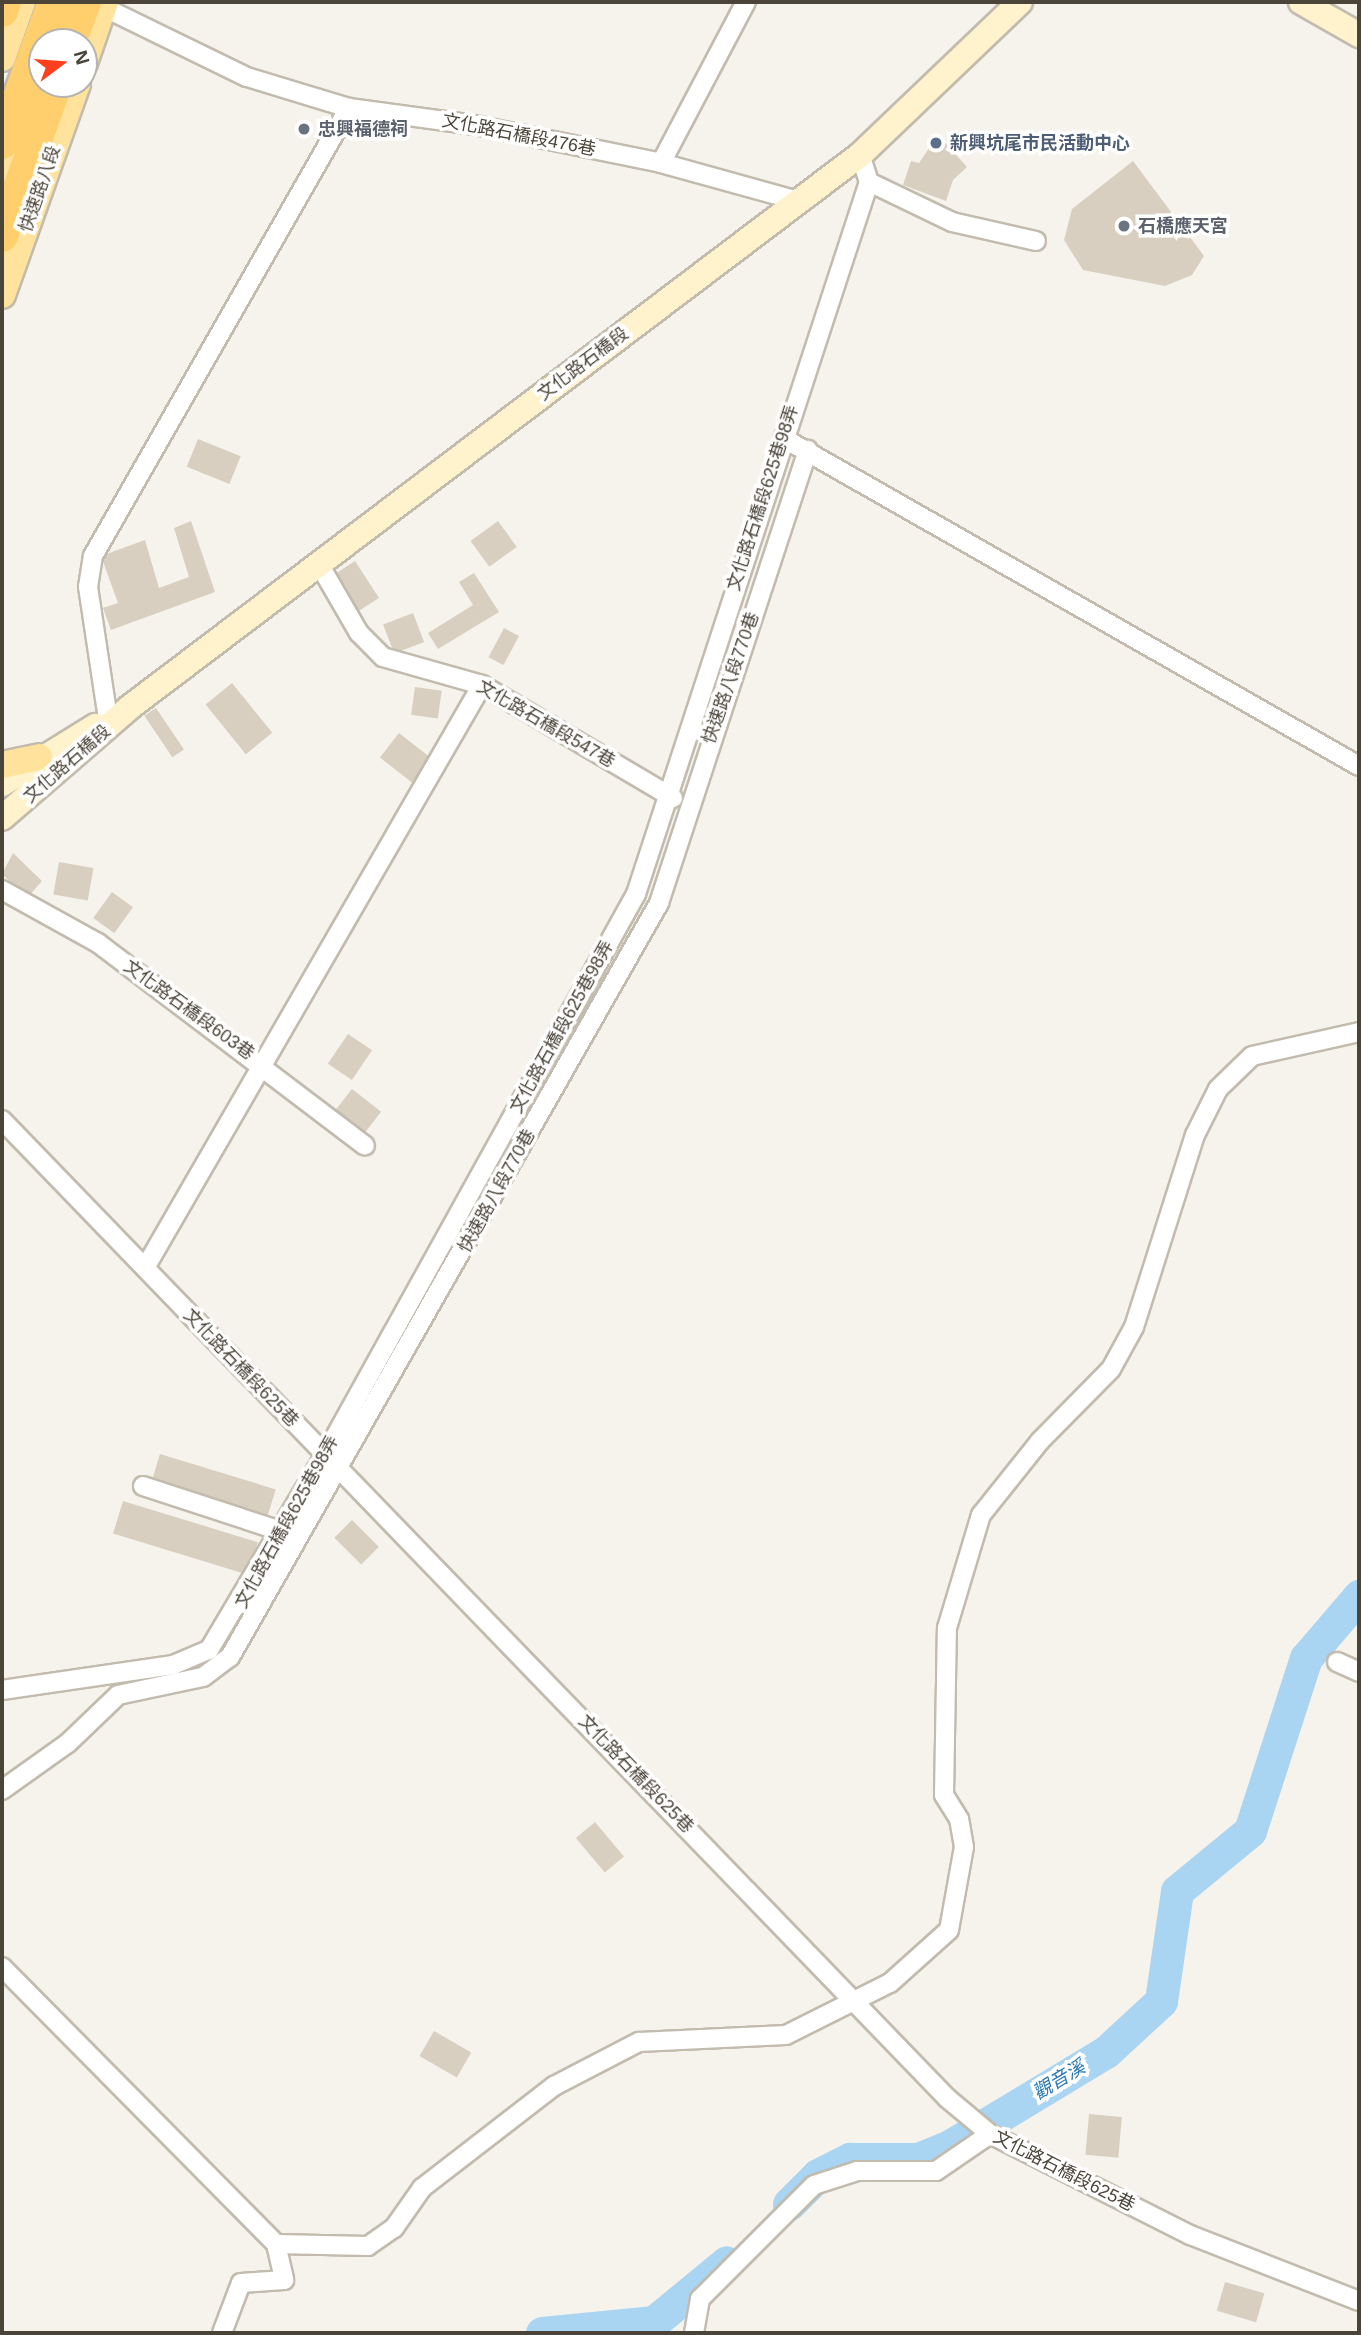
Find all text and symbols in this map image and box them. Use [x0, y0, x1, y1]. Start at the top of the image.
north arrow [28, 28, 98, 98]
text: N [70, 48, 94, 67]
street label: 文化路石橋段476巷 [440, 110, 598, 160]
place label: 忠興福德祠 [318, 118, 408, 140]
marker: 忠興福德祠 [296, 121, 312, 137]
place label: 新興坑尾市民活動中心 [950, 132, 1130, 154]
marker: 新興坑尾市民活動中心 [928, 135, 944, 151]
street label: 快速路八段 [15, 143, 65, 235]
place label: 石橋應天宮 [1138, 215, 1228, 237]
marker: 石橋應天宮 [1116, 218, 1132, 234]
street label: 文化路石橋段 [533, 323, 633, 405]
street label: 文化路石橋段625巷98弄 [723, 402, 803, 594]
street label: 快速路八段770巷 [698, 609, 764, 747]
street label: 文化路石橋段547巷 [473, 676, 619, 772]
street label: 文化路石橋段 [19, 720, 115, 808]
street label: 文化路石橋段625巷98弄 [506, 937, 618, 1117]
street label: 文化路石橋段603巷 [120, 955, 258, 1065]
street label: 快速路八段770巷 [454, 1125, 540, 1257]
street label: 文化路石橋段625巷 [179, 1304, 303, 1432]
street label: 文化路石橋段625巷98弄 [231, 1432, 343, 1612]
street label: 文化路石橋段625巷 [574, 1710, 698, 1838]
water label: 觀音溪 [1029, 2056, 1089, 2104]
street label: 文化路石橋段625巷 [990, 2126, 1138, 2216]

